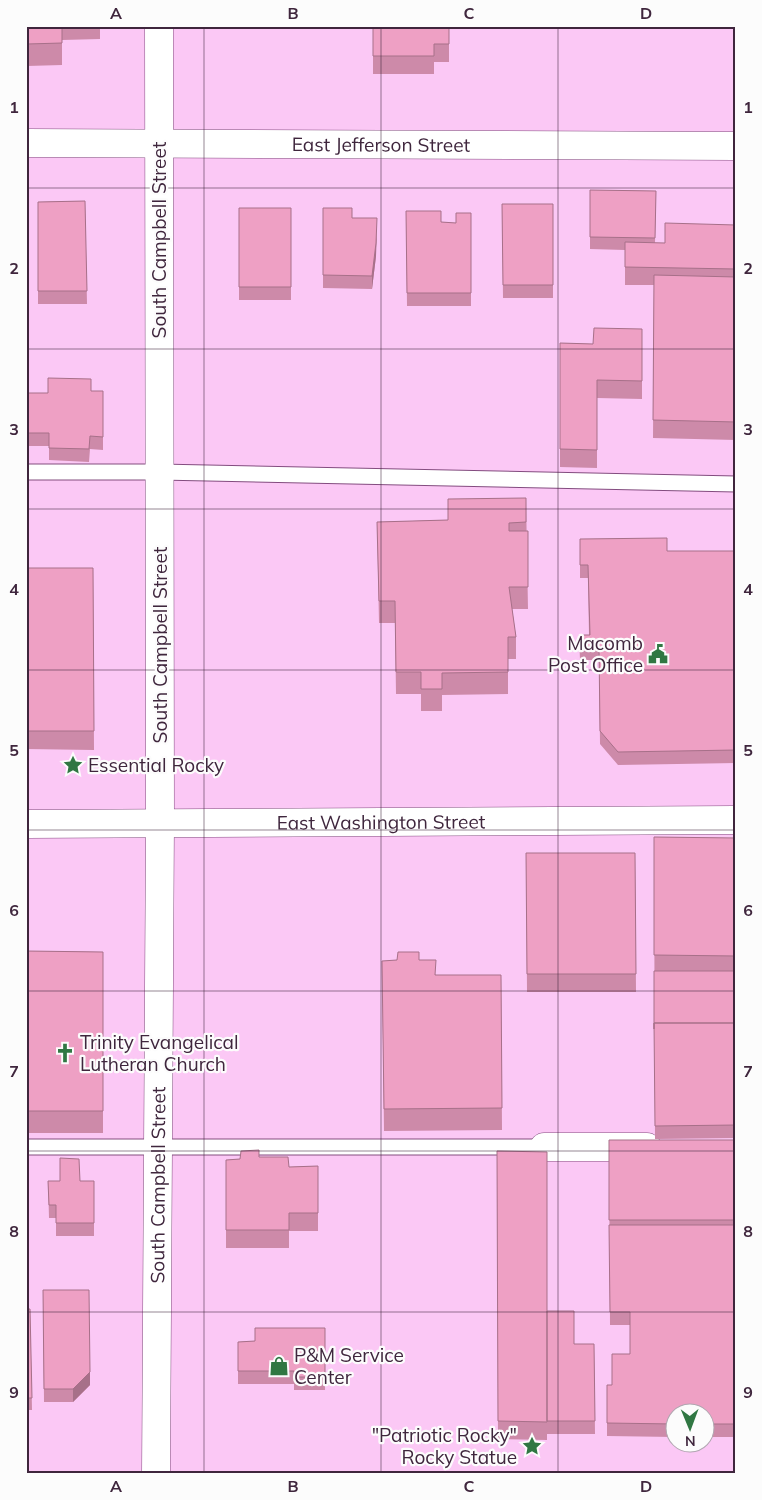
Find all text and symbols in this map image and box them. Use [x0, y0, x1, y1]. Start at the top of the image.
text: A [110, 3, 122, 23]
text: B [287, 3, 299, 23]
text: C [464, 3, 475, 23]
text: D [640, 3, 652, 23]
text: 1 [9, 97, 19, 117]
text: 1 [743, 97, 753, 117]
street label: East Jefferson Street [292, 132, 471, 157]
street label: South Campbell Street [147, 141, 171, 338]
text: 2 [9, 258, 19, 278]
text: 2 [743, 258, 753, 278]
text: 3 [9, 419, 19, 439]
text: 3 [743, 419, 753, 439]
street label: South Campbell Street [148, 546, 172, 743]
text: 4 [9, 579, 19, 599]
text: 4 [743, 579, 753, 599]
place label: Macomb Post Office [548, 631, 643, 677]
public building icon: Macomb Post Office [647, 643, 669, 665]
text: 5 [9, 740, 19, 760]
text: 5 [743, 740, 753, 760]
place label: Essential Rocky [88, 753, 224, 777]
place icon: Essential Rocky [62, 754, 84, 776]
street label: East Washington Street [277, 809, 486, 835]
text: 6 [9, 900, 19, 920]
text: 6 [743, 900, 753, 920]
place label: Trinity Evangelical Lutheran Church [80, 1030, 238, 1076]
church icon: Trinity Evangelical Lutheran Church [54, 1042, 76, 1064]
text: 7 [9, 1061, 19, 1081]
text: 7 [743, 1061, 753, 1081]
street label: South Campbell Street [145, 1086, 170, 1284]
text: 8 [9, 1221, 19, 1241]
text: 8 [743, 1221, 753, 1241]
place label: P&M Service Center [294, 1343, 404, 1389]
shop icon: P&M Service Center [268, 1355, 290, 1377]
text: 9 [9, 1382, 19, 1402]
text: 9 [743, 1382, 753, 1402]
north arrow [664, 1402, 714, 1452]
place label: "Patriotic Rocky" Rocky Statue [372, 1423, 517, 1469]
text: N [685, 1432, 696, 1450]
place icon: "Patriotic Rocky" Rocky Statue [521, 1435, 543, 1457]
text: A [110, 1476, 122, 1496]
text: B [287, 1476, 299, 1496]
text: C [464, 1476, 475, 1496]
text: D [640, 1476, 652, 1496]

